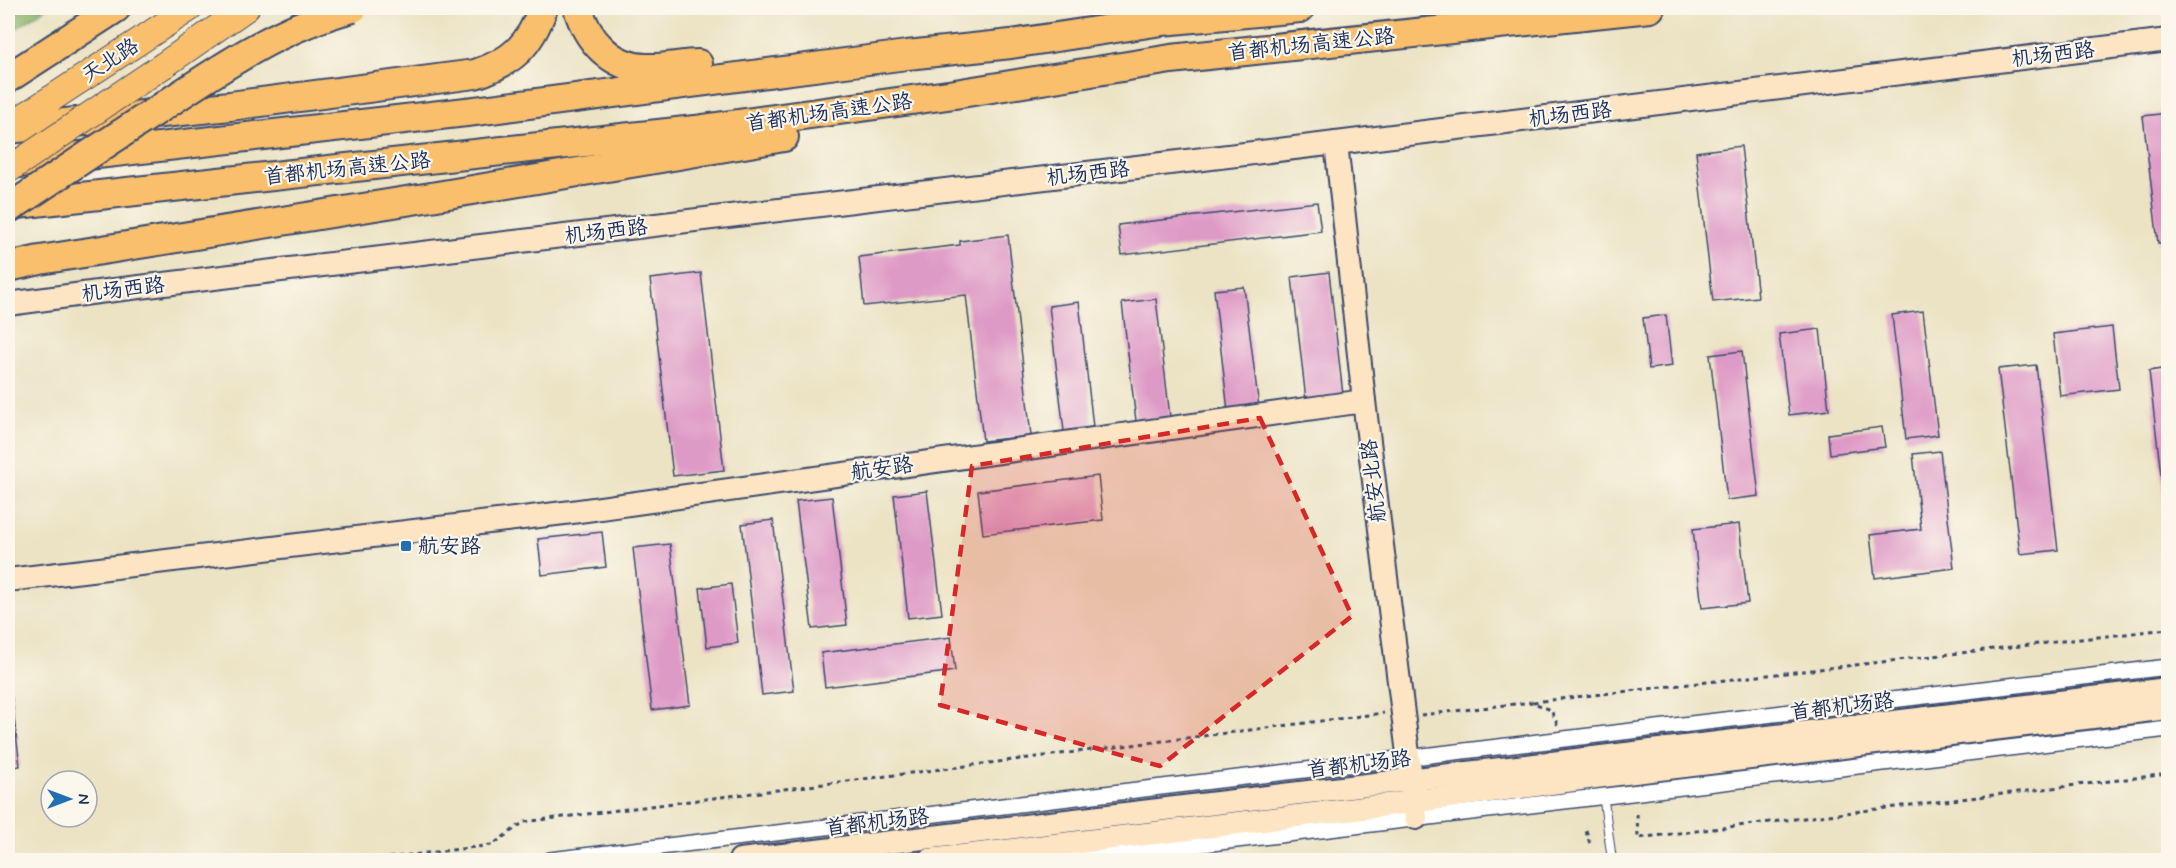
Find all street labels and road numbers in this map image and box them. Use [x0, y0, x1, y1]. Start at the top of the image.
street label: 首都机场高速公路 [1226, 22, 1396, 68]
street label: 天北路 [77, 32, 145, 90]
street label: 机场西路 [2010, 36, 2097, 74]
street label: 首都机场高速公路 [744, 87, 914, 139]
street label: 机场西路 [1527, 96, 1614, 134]
street label: 首都机场高速公路 [262, 146, 432, 192]
street label: 机场西路 [1045, 155, 1132, 193]
street label: 机场西路 [563, 213, 650, 251]
street label: 机场西路 [80, 271, 167, 309]
street label: 航安北路 [1355, 437, 1393, 524]
street label: 航安路 [849, 451, 915, 487]
street label: 首都机场路 [1788, 687, 1896, 727]
street label: 首都机场路 [1305, 745, 1413, 785]
street label: 首都机场路 [823, 803, 931, 843]

